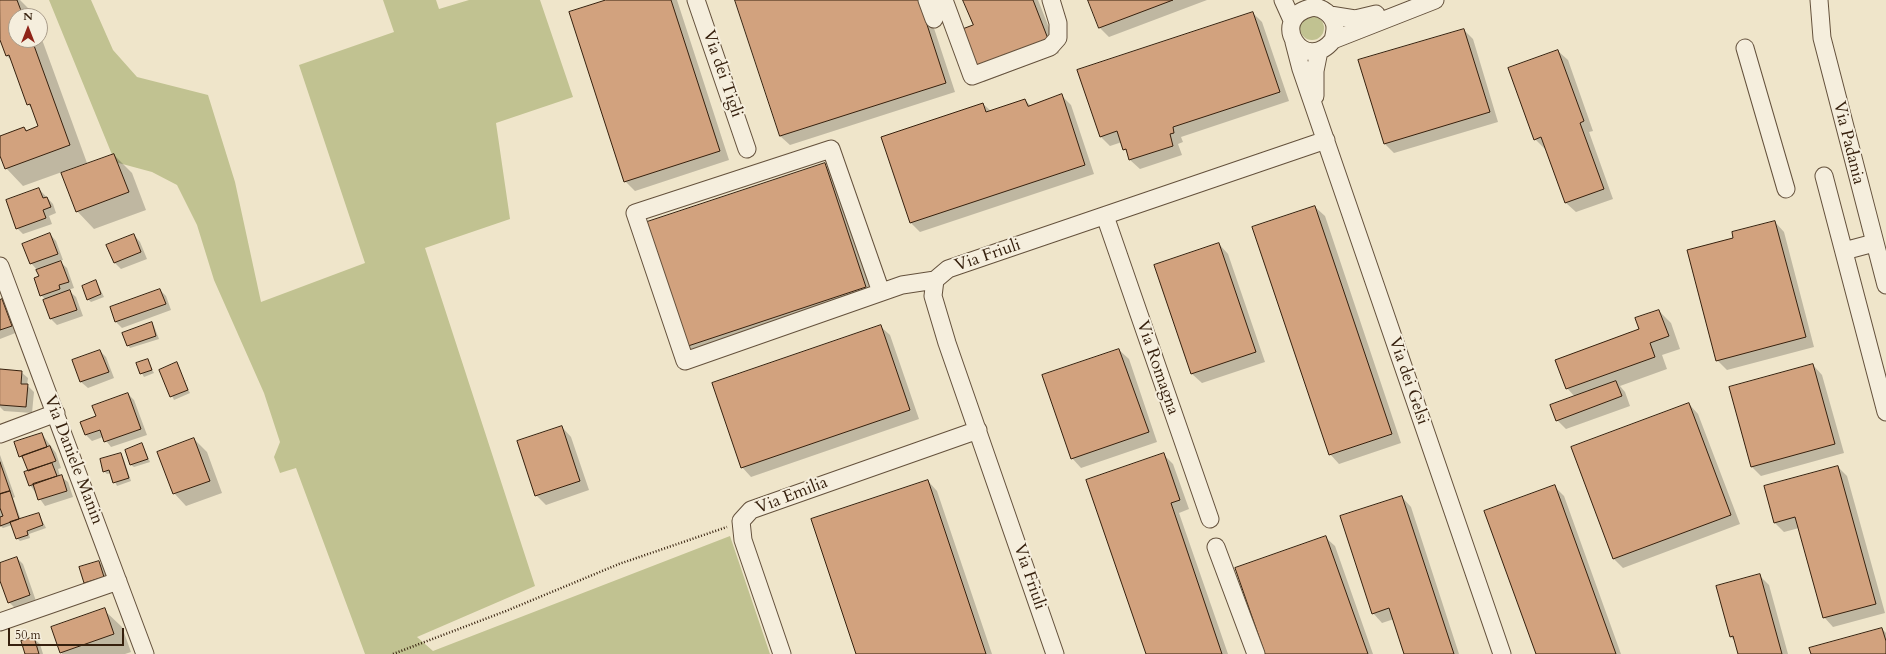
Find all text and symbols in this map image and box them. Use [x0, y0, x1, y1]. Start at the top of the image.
north arrow [8, 8, 48, 48]
text: N [23, 9, 33, 24]
street label: Via dei Tigli [698, 28, 746, 120]
street label: Via Padania [1828, 99, 1868, 187]
street label: Via Friuli [952, 235, 1024, 277]
street label: Via Romagna [1131, 318, 1183, 418]
street label: Via dei Gelsi [1383, 335, 1433, 427]
street label: Via Daniele Manin [39, 393, 107, 527]
street label: Via Emilia [753, 473, 831, 519]
street label: Via Friuli [1008, 541, 1050, 613]
scale bar [10, 620, 126, 646]
text: 50 m [15, 627, 41, 643]

